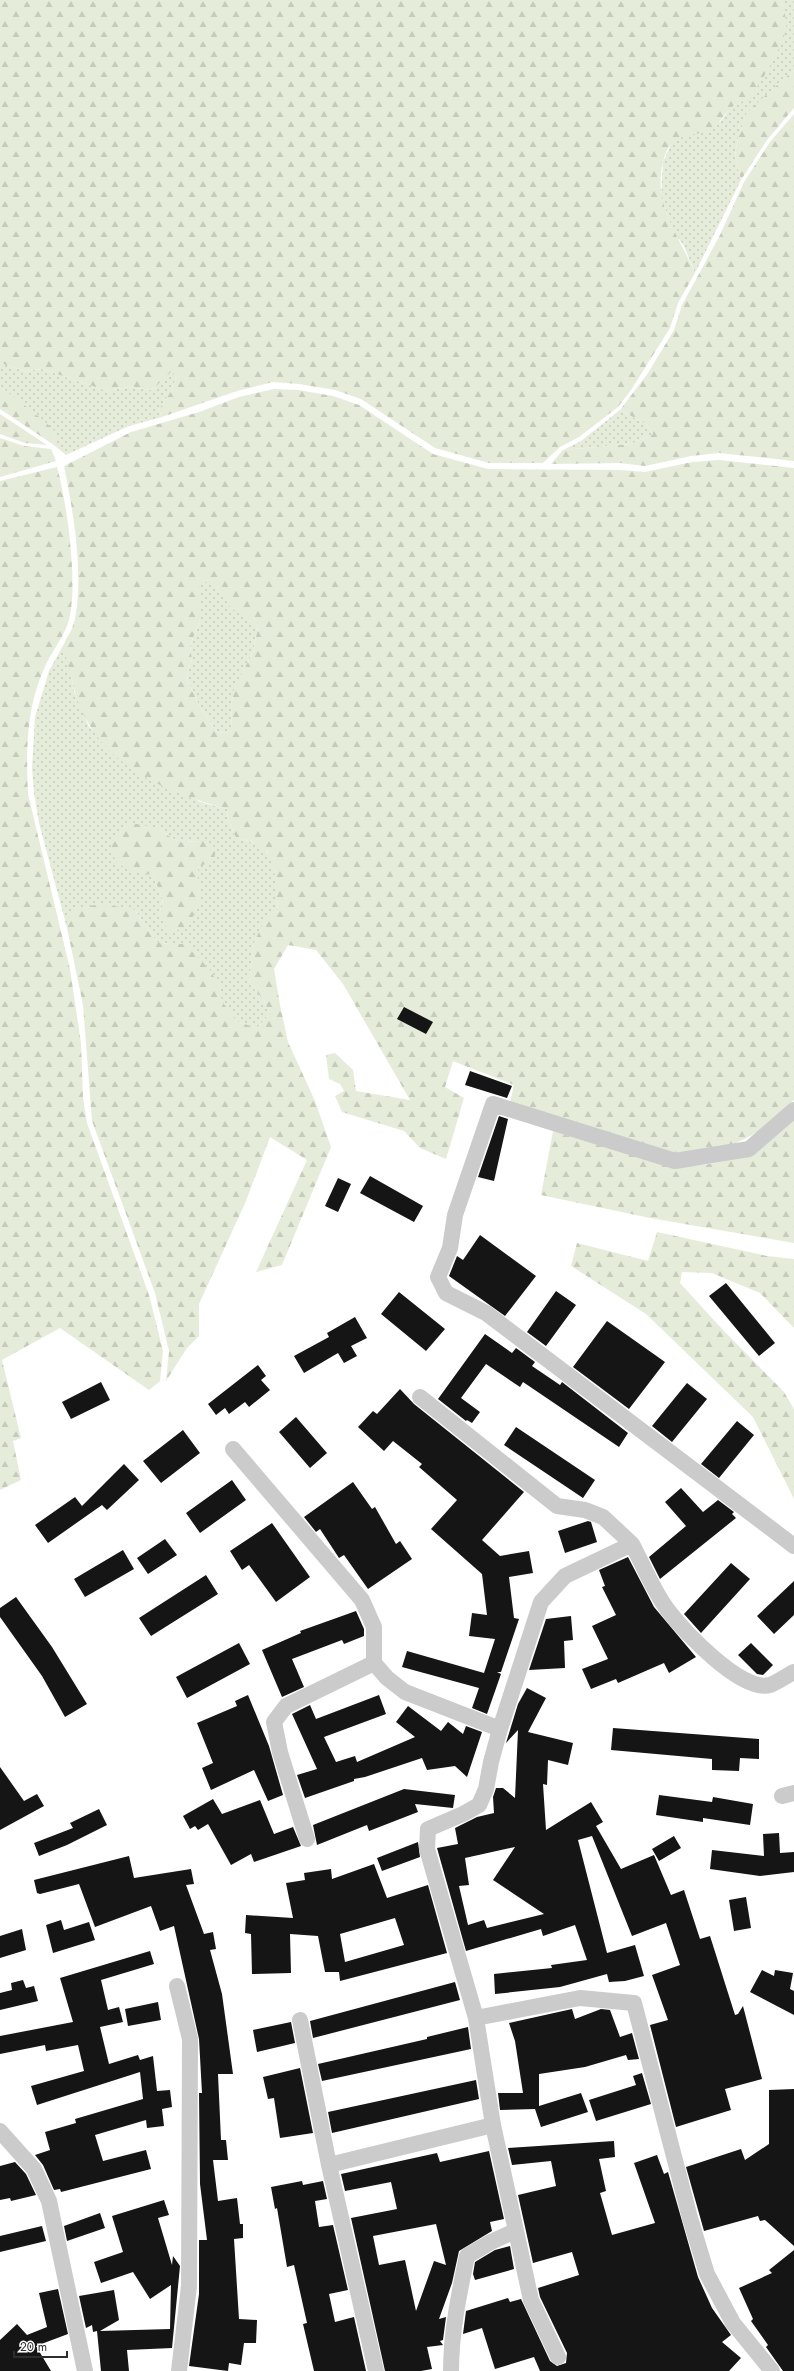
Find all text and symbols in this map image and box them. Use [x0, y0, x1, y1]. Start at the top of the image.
scale bar [14, 2333, 67, 2359]
text: 20 m [20, 2338, 47, 2356]

